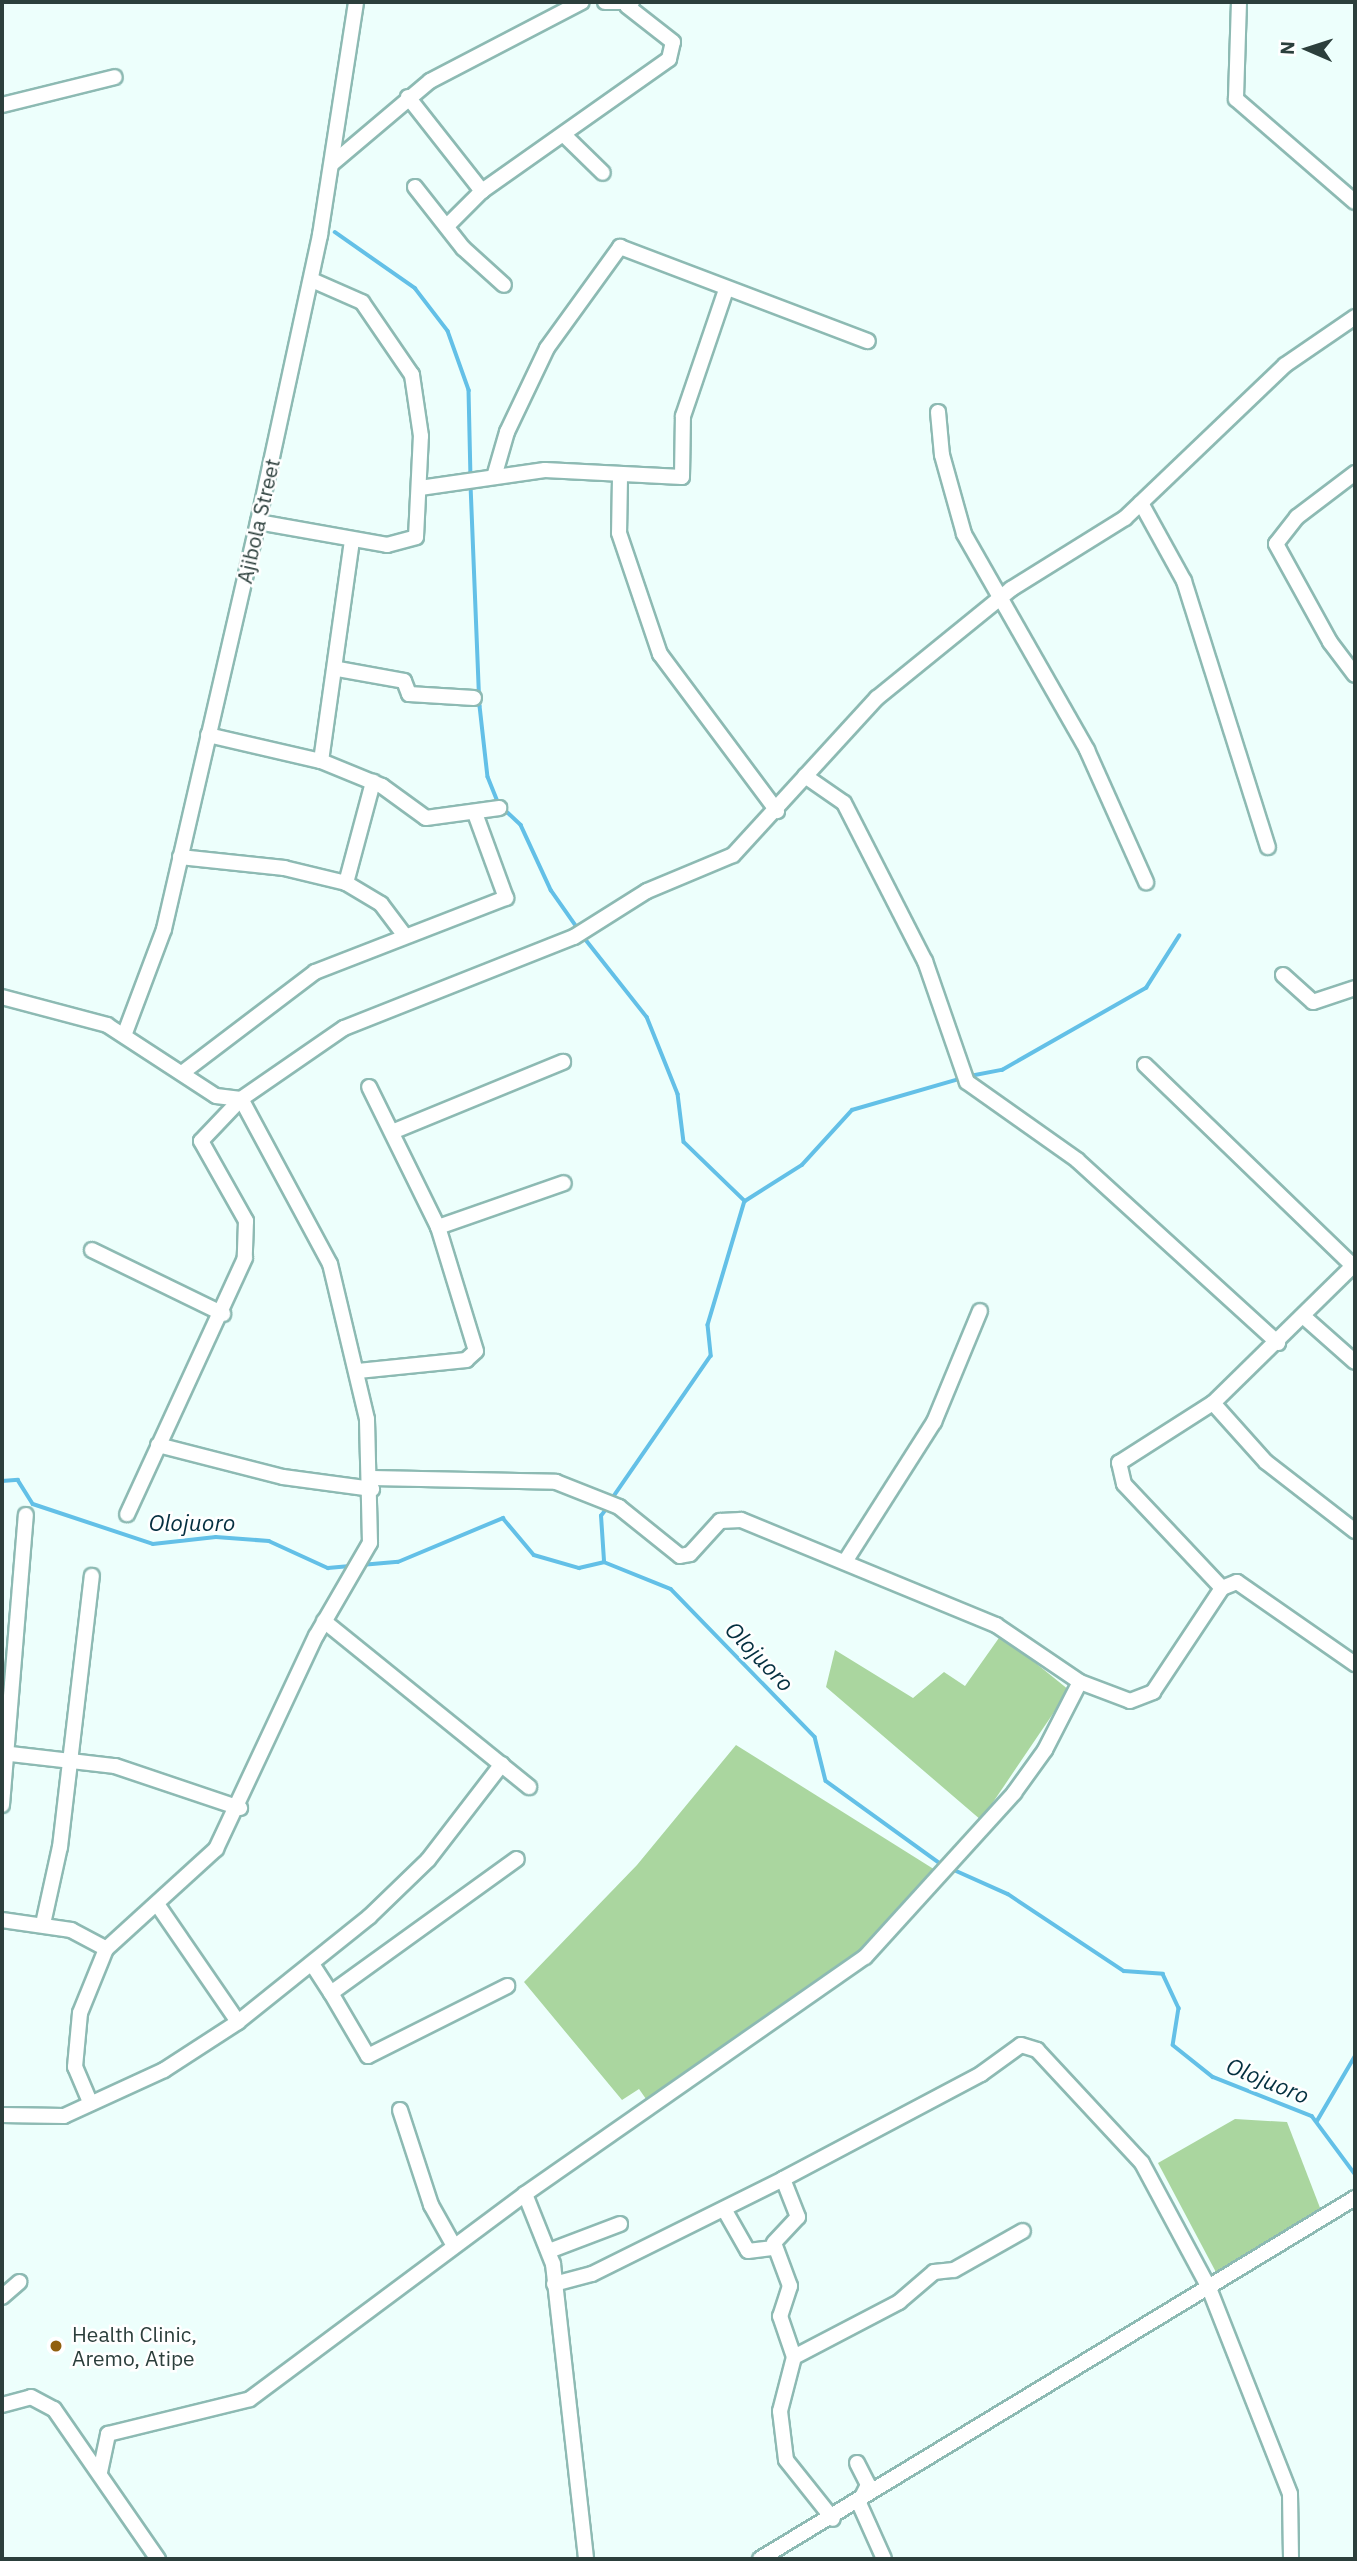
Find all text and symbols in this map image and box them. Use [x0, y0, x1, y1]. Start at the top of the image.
north arrow [1273, 14, 1343, 84]
text: N [1275, 40, 1299, 55]
street label: Ajibola Street [231, 456, 285, 586]
water label: Olojuoro [149, 1508, 235, 1536]
water label: Olojuoro [720, 1615, 800, 1697]
water label: Olojuoro [1223, 2051, 1313, 2109]
place label: Health Clinic, Aremo, Atipe [72, 2321, 197, 2371]
marker: Health Clinic, Aremo, Atipe [46, 2336, 66, 2356]

